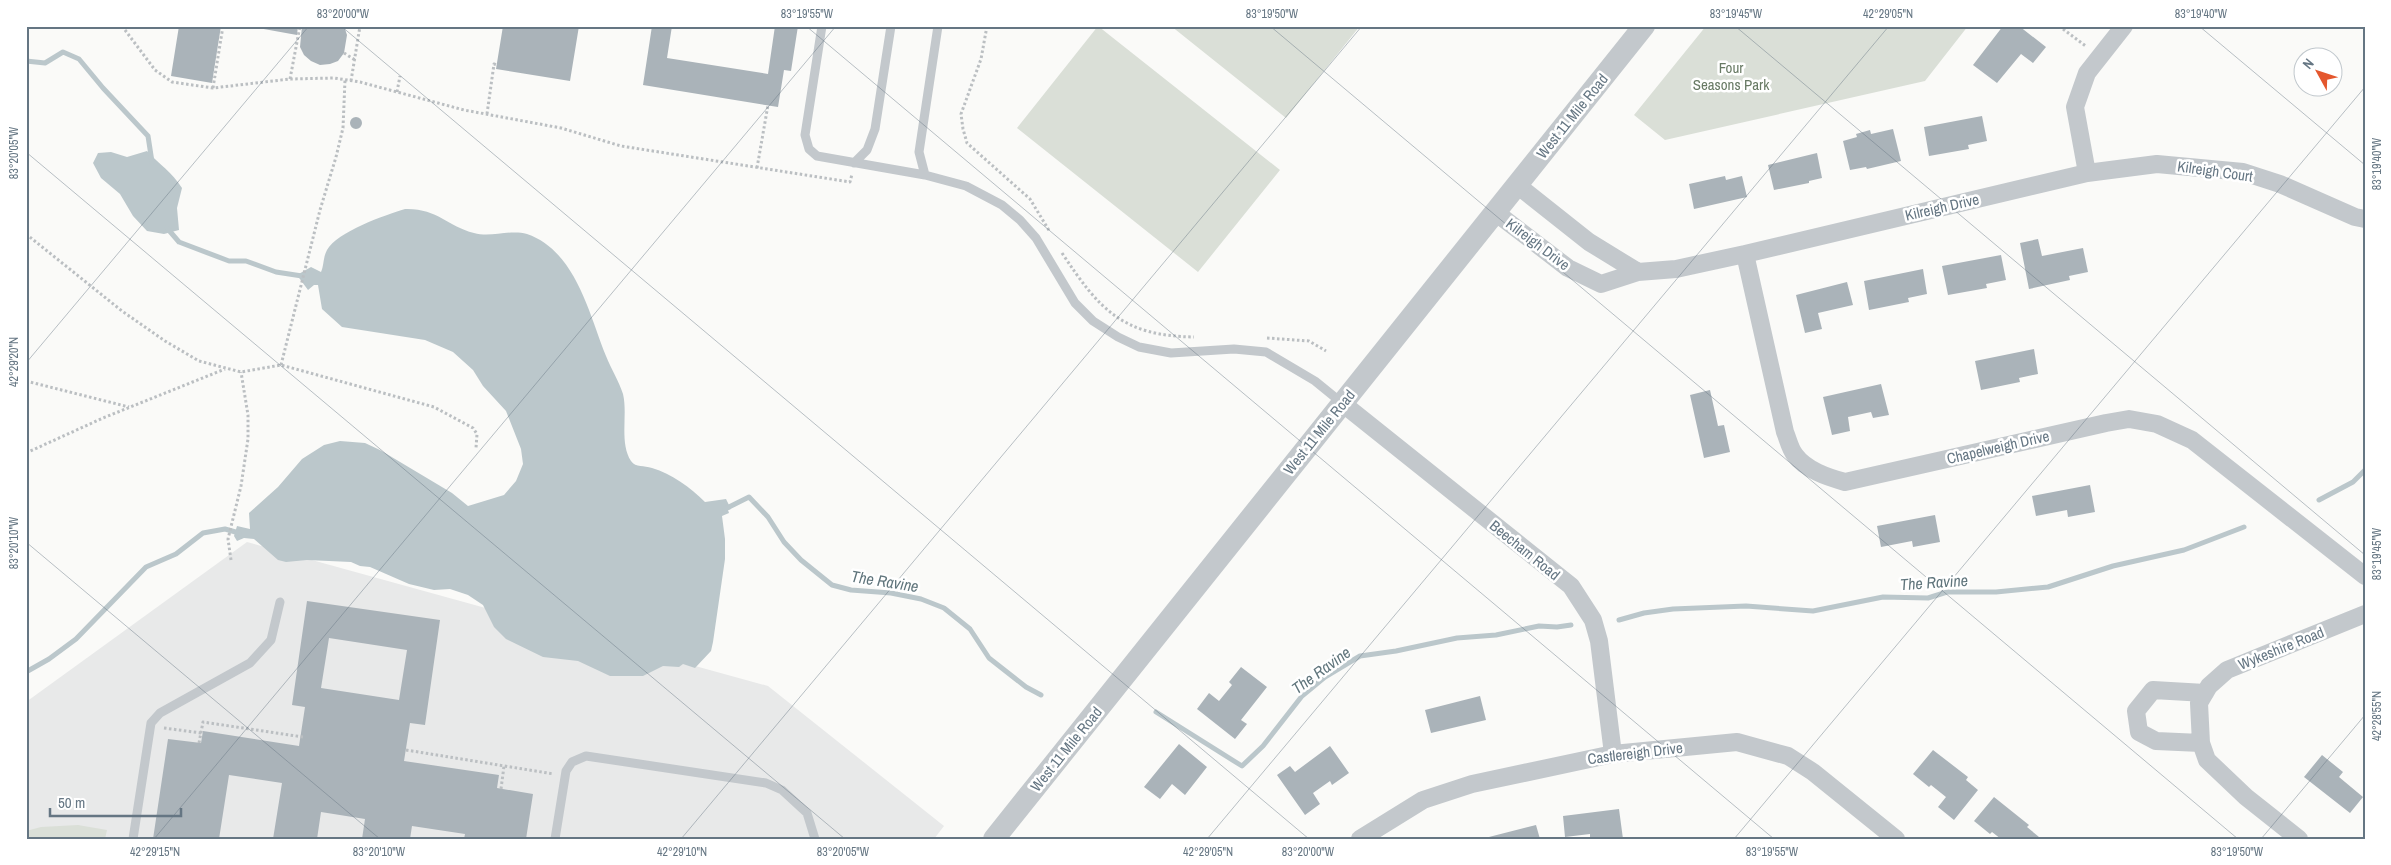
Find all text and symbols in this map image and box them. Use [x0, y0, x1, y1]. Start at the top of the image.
text: 83°20'00"W [317, 6, 370, 22]
text: 83°19'55"W [781, 6, 834, 22]
text: 83°19'50"W [1246, 6, 1299, 22]
text: 83°19'45"W [1710, 6, 1763, 22]
text: 42°29'05"N [1863, 6, 1913, 22]
text: 83°19'40"W [2175, 6, 2228, 22]
north arrow [2294, 48, 2344, 98]
text: N [2298, 55, 2318, 73]
park label: Four Seasons Park [1693, 57, 1770, 95]
street label: West 11 Mile Road [1531, 69, 1613, 163]
text: 83°20'05"W [6, 126, 22, 179]
text: 83°19'40"W [2369, 137, 2385, 190]
street label: Kilreigh Court [2176, 155, 2255, 187]
street label: Kilreigh Drive [1903, 188, 1981, 226]
street label: Kilreigh Drive [1502, 213, 1574, 275]
text: 42°29'20"N [6, 337, 22, 387]
street label: West 11 Mile Road [1278, 385, 1360, 479]
street label: Chapelweigh Drive [1945, 425, 2051, 469]
street label: Beecham Road [1485, 515, 1565, 585]
text: 83°20'10"W [6, 516, 22, 569]
text: 83°19'45"W [2369, 527, 2385, 580]
water label: The Ravine [850, 565, 920, 597]
water label: The Ravine [1899, 569, 1969, 595]
street label: Wykeshire Road [2235, 621, 2327, 675]
water label: The Ravine [1287, 641, 1355, 699]
text: 42°28'55"N [2369, 691, 2385, 741]
street label: West 11 Mile Road [1025, 702, 1107, 796]
street label: Castlereigh Drive [1586, 737, 1684, 769]
scale bar [50, 785, 181, 817]
text: 50 m [58, 792, 85, 813]
text: 42°29'15"N [130, 844, 180, 860]
text: 83°20'10"W [353, 844, 406, 860]
text: 42°29'10"N [657, 844, 707, 860]
text: 83°20'05"W [817, 844, 870, 860]
text: 42°29'05"N [1183, 844, 1233, 860]
text: 83°20'00"W [1282, 844, 1335, 860]
text: 83°19'55"W [1746, 844, 1799, 860]
text: 83°19'50"W [2211, 844, 2264, 860]

